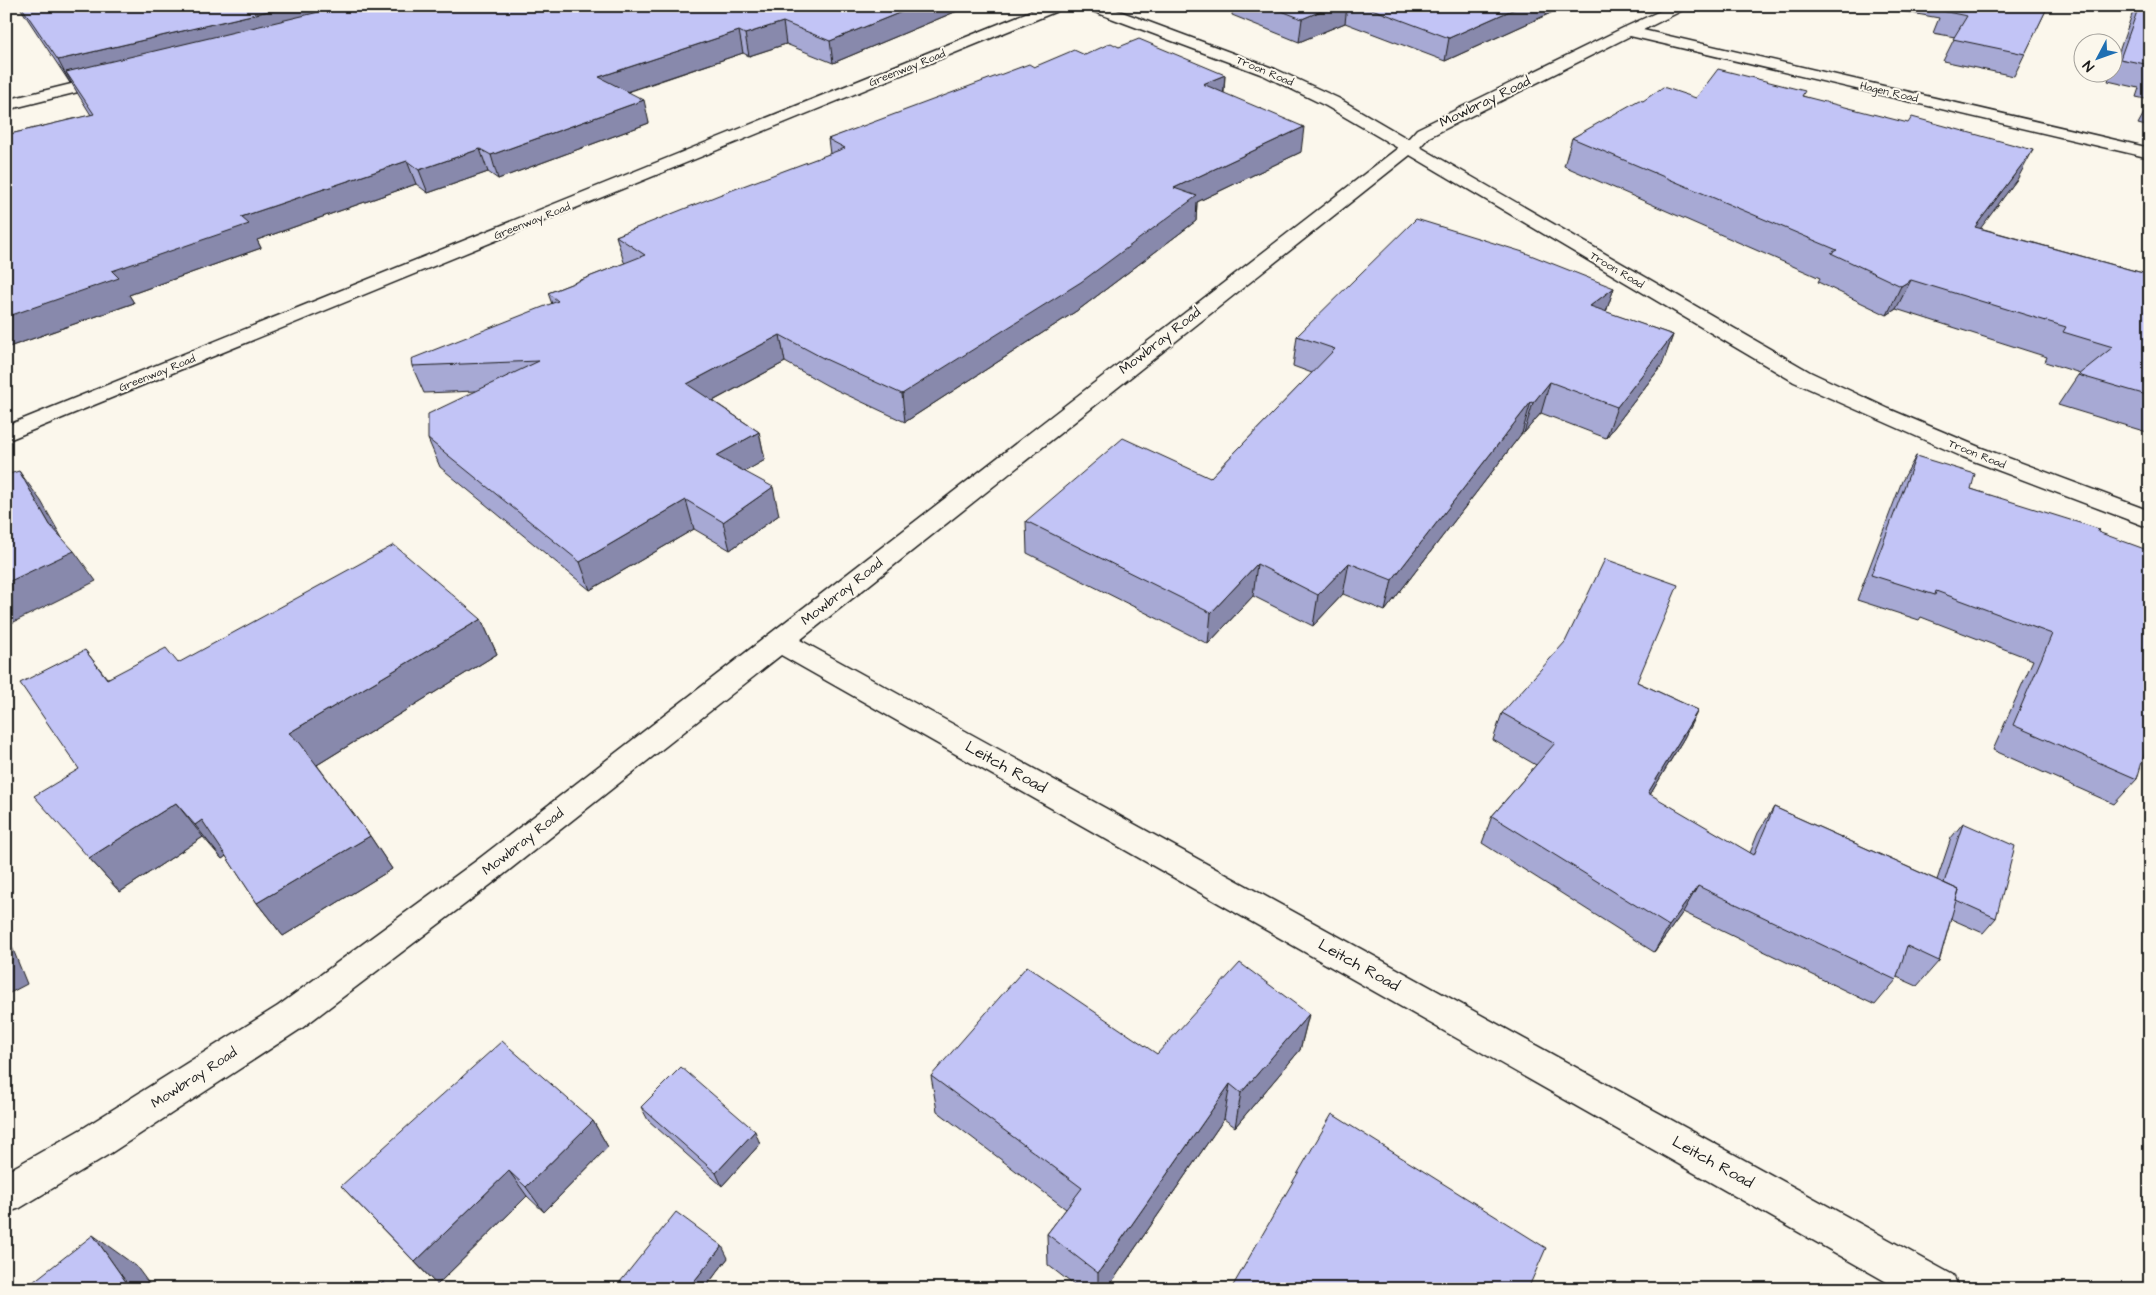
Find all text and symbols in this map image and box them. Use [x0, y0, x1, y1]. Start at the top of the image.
north arrow [2074, 32, 2124, 82]
street label: Greenway Road [867, 46, 948, 91]
street label: Troon Road [1234, 52, 1296, 90]
text: N [2078, 56, 2099, 76]
street label: Mowbray Road [1436, 71, 1534, 133]
street label: Hagen Road [1858, 78, 1920, 107]
street label: Greenway Road [492, 199, 573, 244]
street label: Troon Road [1587, 248, 1647, 292]
street label: Mowbray Road [1115, 303, 1205, 379]
street label: Greenway Road [117, 351, 198, 396]
street label: Troon Road [1946, 436, 2008, 472]
street label: Mowbray Road [797, 554, 887, 630]
street label: Leitch Road [961, 736, 1051, 798]
street label: Mowbray Road [478, 804, 568, 880]
street label: Leitch Road [1314, 934, 1404, 996]
street label: Mowbray Road [147, 1043, 241, 1113]
street label: Leitch Road [1668, 1131, 1758, 1193]

